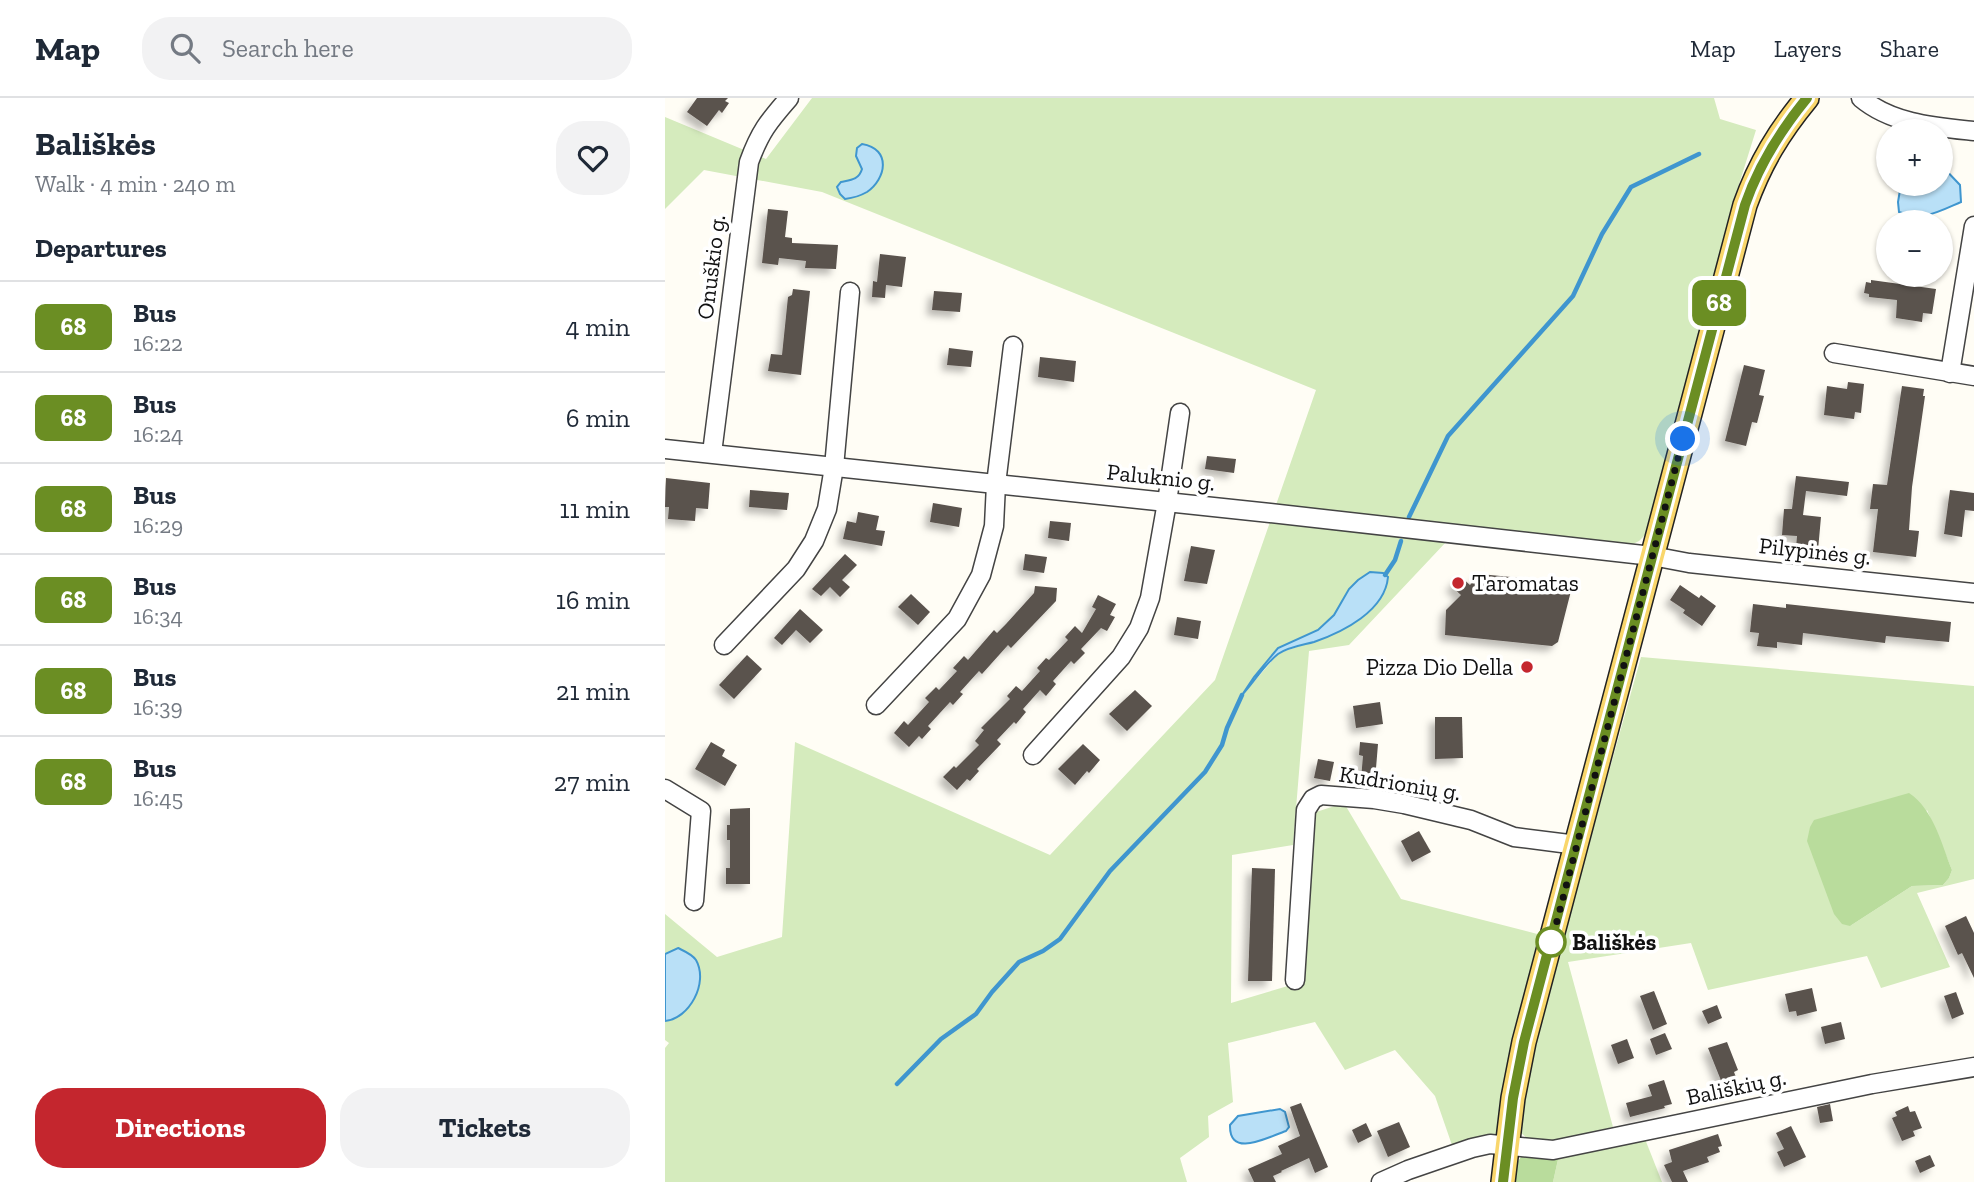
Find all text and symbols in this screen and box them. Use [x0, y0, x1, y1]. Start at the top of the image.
search box [142, 17, 632, 80]
text: Map [35, 29, 100, 68]
icon: search [166, 29, 204, 67]
text: Search here [222, 32, 354, 64]
text: Map [1690, 34, 1736, 63]
text: Layers [1774, 34, 1842, 63]
text: Share [1880, 34, 1939, 63]
map controls [1876, 119, 1953, 287]
button: + [1876, 119, 1953, 196]
button: heart [556, 121, 630, 195]
text: Bališkės [35, 124, 156, 163]
text: Walk · 4 min · 240 m [35, 170, 235, 198]
button: − [1876, 210, 1953, 287]
street label: Onuškio g. [691, 213, 731, 321]
text: Departures [35, 232, 167, 264]
line badge: 68 [1688, 280, 1751, 326]
text: 68 [1706, 288, 1732, 317]
text: Bus [133, 297, 176, 329]
text: 4 min [565, 311, 630, 343]
text: 68 [61, 312, 86, 341]
text: 16:22 [133, 329, 183, 357]
text: Bus [133, 388, 176, 420]
text: 6 min [566, 402, 630, 434]
text: 68 [61, 403, 86, 432]
text: 16:24 [133, 420, 183, 448]
your location [1665, 421, 1700, 456]
street label: Paluknio g. [1105, 457, 1217, 497]
text: Bus [133, 479, 176, 511]
text: 11 min [559, 493, 630, 525]
text: 68 [61, 494, 86, 523]
text: 16:29 [133, 511, 183, 539]
street label: Pilypinės g. [1758, 531, 1872, 571]
place label: Taromatas [1472, 569, 1579, 597]
text: Bus [133, 570, 176, 602]
marker: Taromatas [1450, 575, 1466, 591]
text: 16 min [556, 584, 630, 616]
text: 68 [61, 585, 86, 614]
text: 16:34 [133, 602, 183, 630]
place label: Pizza Dio Della [1366, 653, 1513, 681]
marker: Pizza Dio Della [1519, 659, 1535, 675]
text: Bus [133, 661, 176, 693]
text: 21 min [556, 675, 630, 707]
text: 68 [61, 676, 86, 705]
text: 16:39 [133, 693, 183, 721]
text: Bus [133, 752, 176, 784]
street label: Kudrionių g. [1337, 760, 1463, 806]
text: 27 min [554, 766, 630, 798]
text: 68 [61, 767, 86, 796]
text: 16:45 [133, 784, 183, 812]
marker: Bališkės [1536, 927, 1566, 957]
place label: Bališkės [1572, 928, 1656, 956]
street label: Bališkių g. [1684, 1063, 1788, 1111]
button: Directions [35, 1088, 326, 1168]
button: Tickets [340, 1088, 630, 1168]

